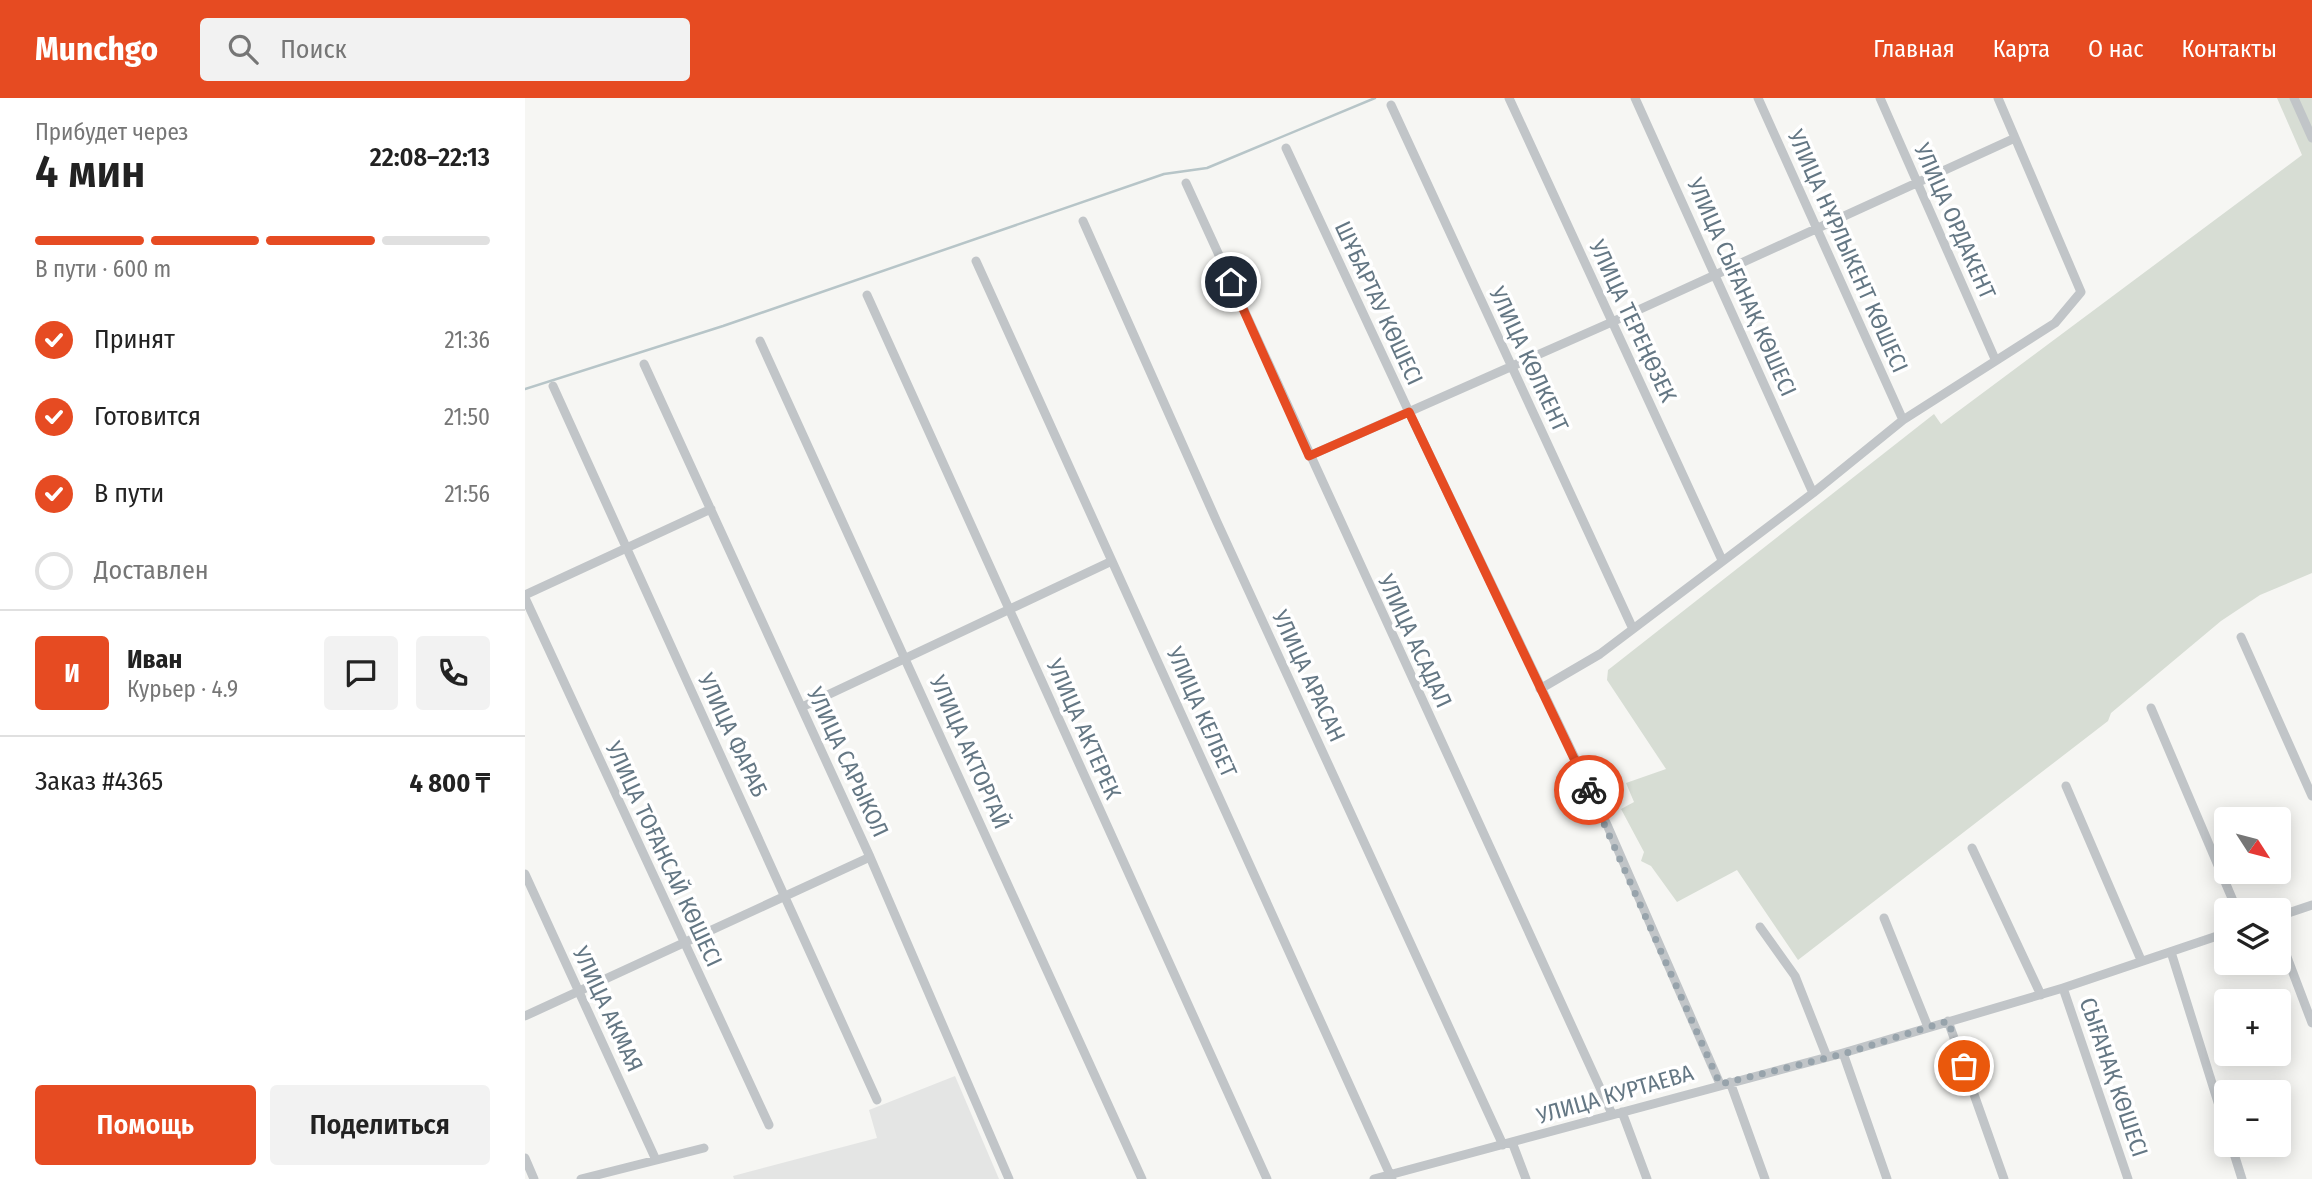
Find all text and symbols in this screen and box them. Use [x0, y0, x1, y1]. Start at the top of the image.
search box [200, 18, 690, 81]
text: Munchgo [35, 29, 158, 69]
icon: search [224, 30, 262, 68]
text: Поиск [280, 34, 347, 65]
text: Главная [1873, 35, 1955, 63]
text: Карта [1993, 35, 2050, 63]
text: О нас [2088, 35, 2143, 63]
text: Контакты [2181, 35, 2277, 63]
text: Прибудет через [35, 118, 188, 146]
street label: УЛИЦА НҰРЛЫКЕНТ КӨШЕСІ [1781, 124, 1914, 377]
street label: УЛИЦА ОРДАКЕНТ [1908, 138, 2002, 303]
text: 22:08–22:13 [370, 142, 490, 173]
text: 4 мин [35, 144, 146, 199]
street label: УЛИЦА СЫҒАНАҚ КӨШЕСІ [1681, 173, 1803, 401]
street label: ШҰБАРТАУ КӨШЕСІ [1329, 217, 1429, 389]
street label: УЛИЦА ТЕРЕҢӨЗЕК [1583, 235, 1683, 407]
pin [1201, 252, 1261, 312]
text: В пути · 600 m [35, 255, 171, 283]
icon: home [1212, 263, 1250, 301]
street label: УЛИЦА КӨЛКЕНТ [1483, 281, 1575, 436]
icon: check [35, 321, 73, 359]
text: Принят [94, 324, 175, 355]
text: 21:36 [445, 326, 490, 354]
icon: check [35, 398, 73, 436]
text: Готовится [94, 401, 201, 432]
text: 21:50 [444, 403, 490, 431]
icon: check [35, 475, 73, 513]
text: В пути [94, 478, 164, 509]
text: 21:56 [444, 480, 490, 508]
text: Доставлен [94, 555, 209, 586]
street label: УЛИЦА АСАДАЛ [1372, 569, 1458, 712]
street label: УЛИЦА АРАСАН [1266, 605, 1352, 746]
button: chat [324, 636, 398, 710]
button: phone [416, 636, 490, 710]
street label: УЛИЦА КЕЛБЕТ [1160, 642, 1243, 782]
text: Иван [127, 644, 182, 675]
street label: УЛИЦА АКТЕРЕК [1040, 654, 1128, 804]
text: И [64, 658, 80, 689]
street label: УЛИЦА ФАРАБ [692, 668, 774, 801]
street label: УЛИЦА АКТОРГАЙ [923, 670, 1016, 833]
text: Курьер · 4.9 [127, 675, 238, 703]
street label: УЛИЦА САРЫКОЛ [801, 682, 895, 841]
street label: УЛИЦА ТОҒАНСАЙ КӨШЕСІ [599, 736, 728, 971]
courier [1554, 755, 1624, 825]
text: Заказ #4365 [35, 766, 163, 797]
text: 4 800 ₸ [410, 768, 490, 799]
icon: bike [1570, 771, 1608, 809]
north arrow [2214, 807, 2291, 884]
map controls [2214, 807, 2291, 1157]
button: layers [2214, 898, 2291, 975]
street label: УЛИЦА АКМАЯ [566, 941, 649, 1076]
button: + [2214, 989, 2291, 1066]
street label: СЫҒАНАҚ КӨШЕСІ [2074, 994, 2154, 1160]
pin [1934, 1036, 1994, 1096]
icon: bag [1945, 1047, 1983, 1085]
street label: УЛИЦА КУРТАЕВА [1533, 1058, 1696, 1130]
button: − [2214, 1080, 2291, 1157]
button: Помощь [35, 1085, 256, 1165]
button: Поделиться [270, 1085, 490, 1165]

